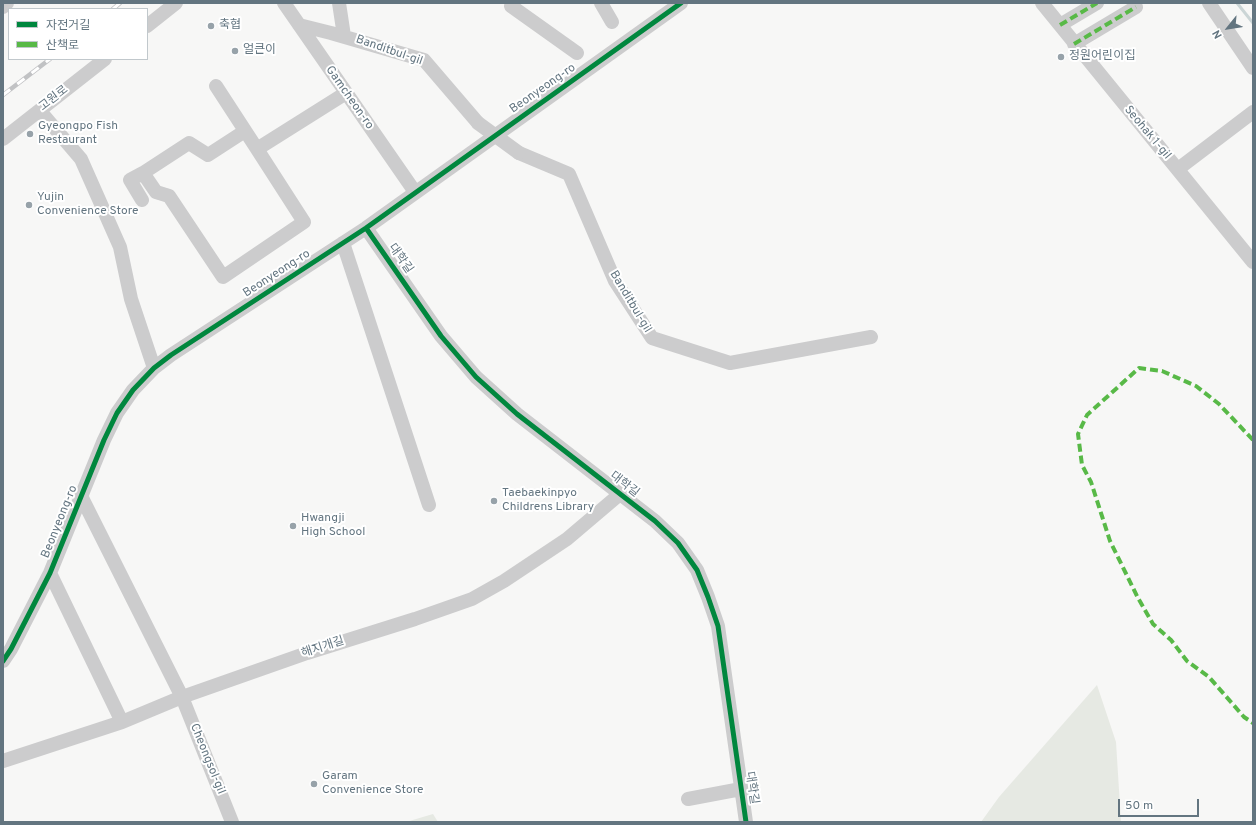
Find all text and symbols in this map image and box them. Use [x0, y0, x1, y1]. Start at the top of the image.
legend [8, 8, 148, 60]
north arrow [1208, 8, 1248, 48]
text: 자전거길 [46, 18, 90, 34]
place label: 축협 [219, 19, 241, 33]
marker: 축협 [206, 21, 216, 31]
text: N [1210, 27, 1226, 41]
street label: Banditbul-gil [354, 33, 424, 69]
text: 산책로 [46, 38, 79, 54]
place label: 얼큰이 [243, 44, 276, 58]
marker: 얼큰이 [230, 46, 240, 56]
place label: 정원어린이집 [1069, 50, 1135, 64]
marker: 정원어린이집 [1056, 52, 1066, 62]
street label: Beonyeong-ro [507, 61, 579, 117]
street label: Gamcheon-ro [322, 64, 376, 132]
street label: 고원로 [37, 83, 71, 115]
street label: Seohak 1-gil [1120, 103, 1174, 163]
place label: Gyeongpo Fish Restaurant [38, 120, 118, 148]
marker: Gyeongpo Fish Restaurant [25, 129, 35, 139]
place label: Yujin Convenience Store [37, 191, 138, 219]
marker: Yujin Convenience Store [24, 200, 34, 210]
street label: 대학길 [385, 241, 415, 277]
street label: Beonyeong-ro [241, 247, 313, 301]
street label: Banditbul-gil [606, 268, 654, 336]
street label: 대학길 [607, 469, 641, 501]
street label: Beonyeong-ro [39, 484, 81, 560]
place label: Taebaekinpyo Childrens Library [502, 487, 594, 515]
marker: Taebaekinpyo Childrens Library [489, 496, 499, 506]
place label: Hwangji High School [301, 512, 365, 540]
marker: Hwangji High School [288, 521, 298, 531]
street label: 해지개길 [300, 634, 346, 662]
street label: Cheongsol-gil [186, 722, 228, 796]
place label: Garam Convenience Store [322, 770, 423, 798]
street label: 대학길 [742, 771, 760, 805]
marker: Garam Convenience Store [309, 779, 319, 789]
scale bar [1120, 791, 1201, 817]
text: 50 m [1125, 798, 1153, 814]

